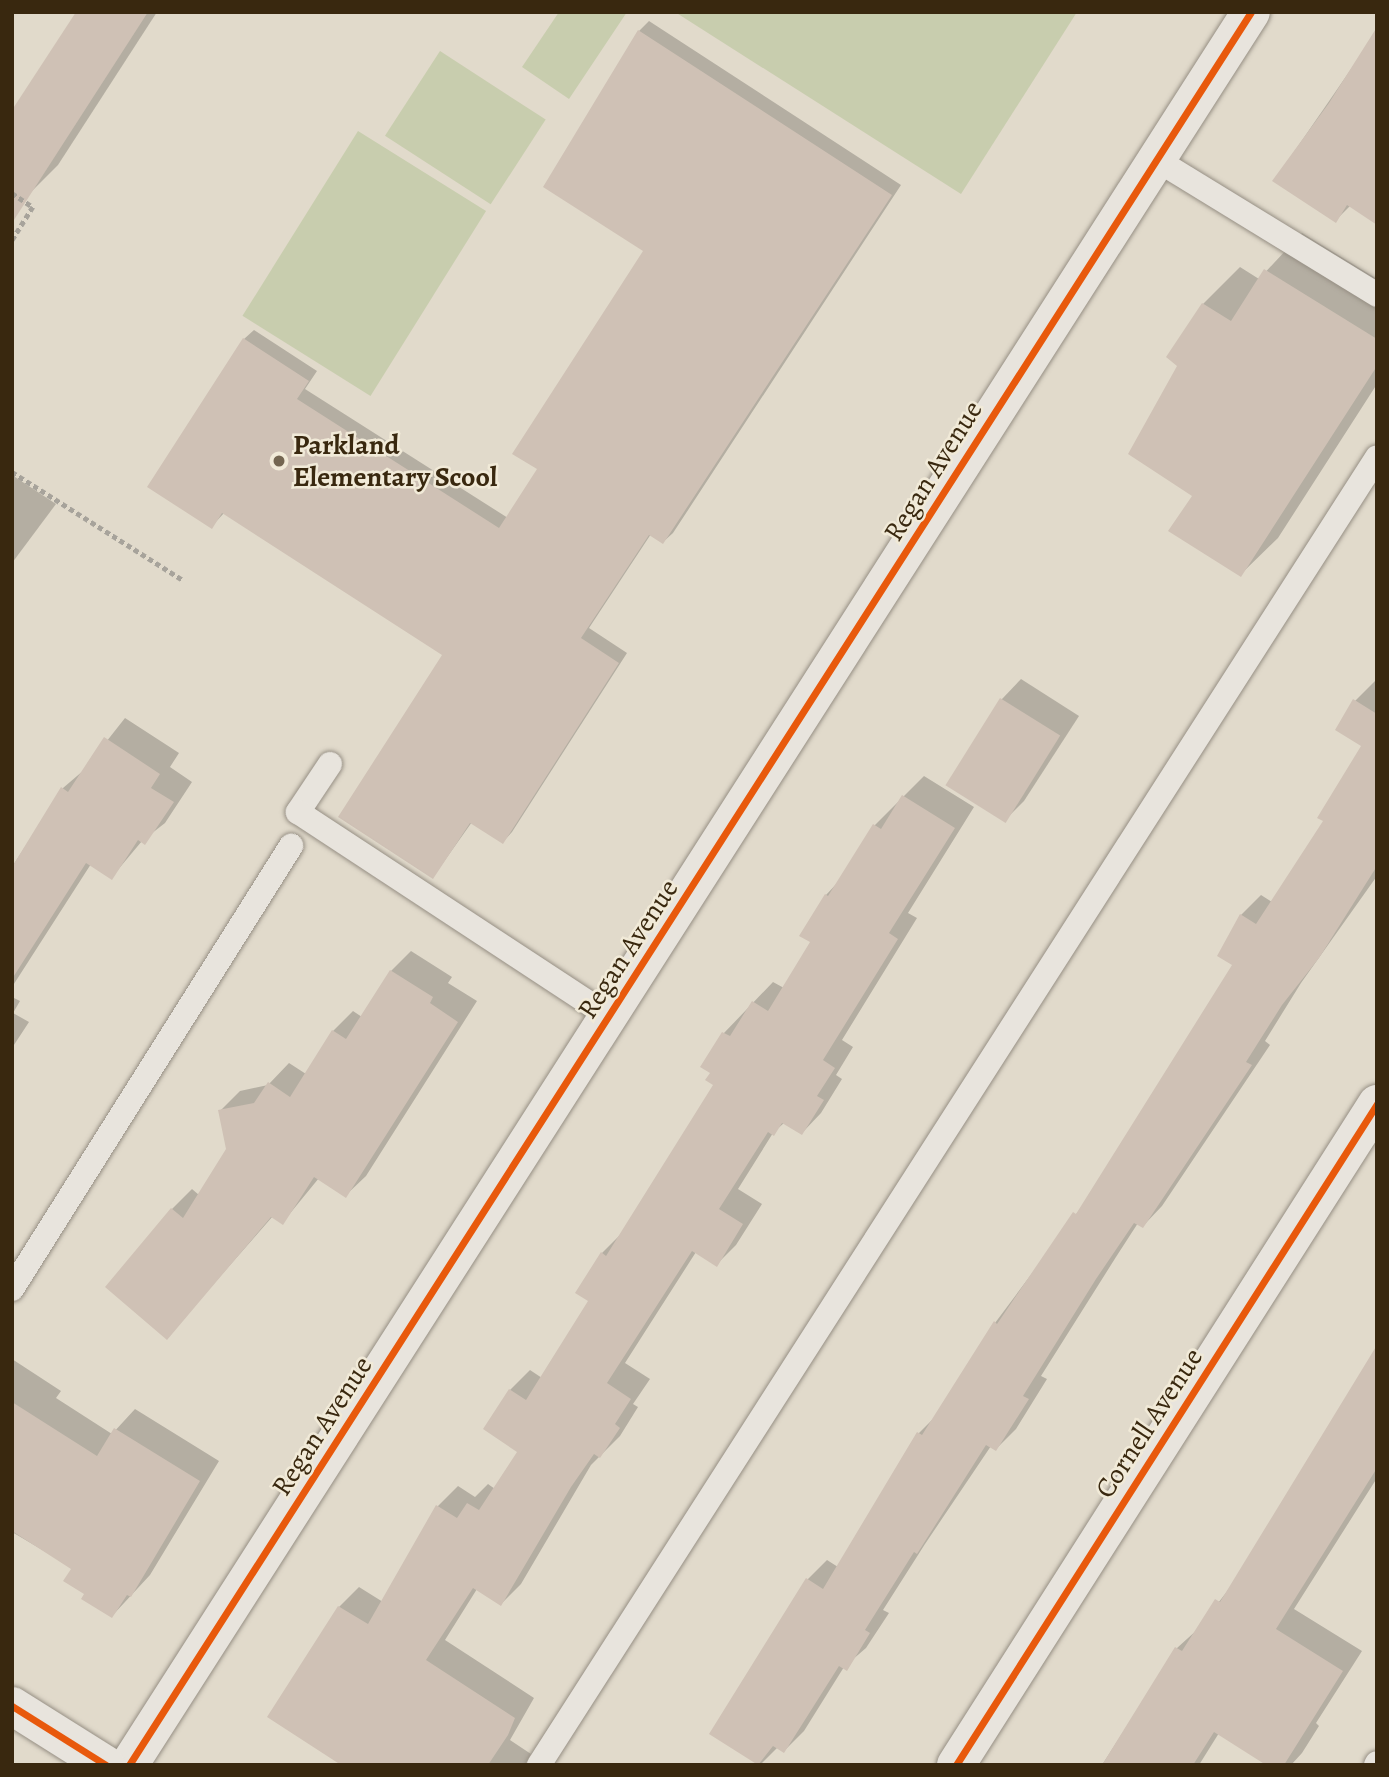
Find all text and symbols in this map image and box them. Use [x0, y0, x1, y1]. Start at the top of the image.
street label: Regan Avenue [876, 394, 990, 548]
place label: Parkland Elementary Scool [293, 428, 497, 494]
marker: Parkland Elementary Scool [271, 453, 287, 469]
street label: Regan Avenue [570, 873, 686, 1025]
street label: Cornell Avenue [1088, 1342, 1210, 1504]
street label: Regan Avenue [264, 1350, 380, 1502]

